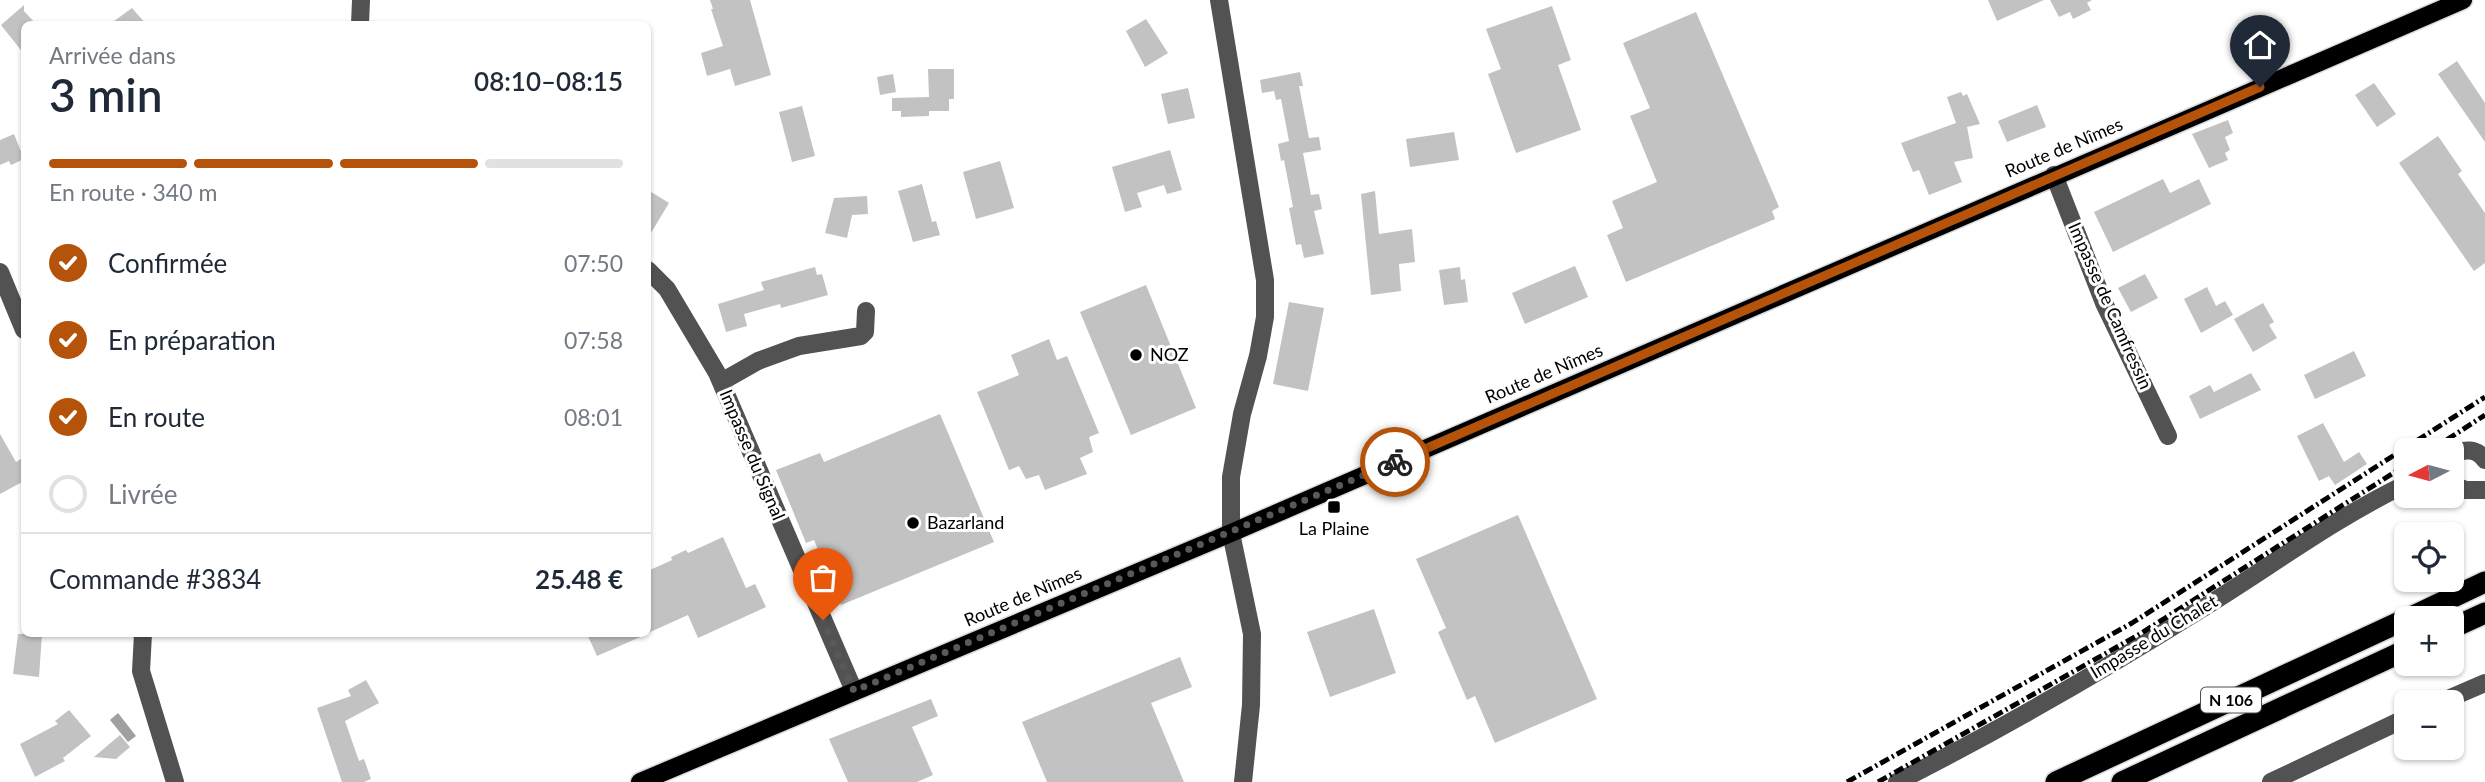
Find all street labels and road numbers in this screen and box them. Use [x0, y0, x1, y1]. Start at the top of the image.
street label: Route de Nîmes [2001, 112, 2126, 182]
street label: Impasse de Camfressin [2064, 219, 2158, 392]
street label: Route de Nîmes [1481, 338, 1606, 408]
street label: Impasse du Signal [715, 386, 790, 523]
street label: Route de Nîmes [960, 561, 1085, 631]
street label: Impasse du Chalet [2086, 589, 2221, 683]
road number: N 106 [2201, 688, 2261, 712]

